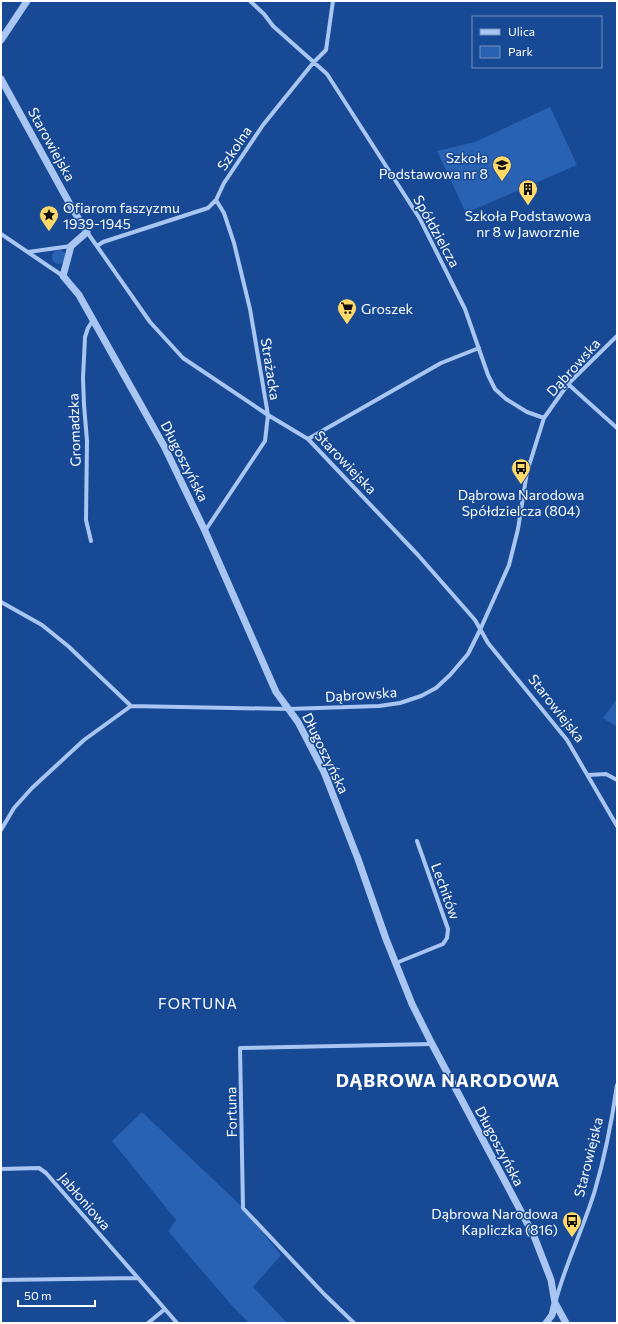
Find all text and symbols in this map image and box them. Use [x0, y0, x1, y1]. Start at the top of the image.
legend [472, 16, 602, 68]
text: Ulica [508, 24, 535, 38]
text: Park [508, 44, 534, 58]
street label: Starowiejska [25, 104, 79, 184]
street label: Szkolna [213, 123, 255, 173]
place label: Szkoła Podstawowa nr 8 [379, 149, 488, 182]
school or university icon: Szkoła Podstawowa nr 8 [491, 154, 513, 182]
building icon: Szkoła Podstawowa nr 8 w Jaworznie [517, 178, 539, 206]
street label: Spółdzielcza [410, 192, 464, 270]
place label: Ofiarom faszyzmu 1939-1945 [63, 199, 180, 232]
place icon: Ofiarom faszyzmu 1939-1945 [38, 204, 60, 232]
place label: Szkoła Podstawowa nr 8 w Jaworznie [465, 207, 591, 240]
supermarket icon: Groszek [336, 297, 358, 325]
place label: Groszek [361, 300, 414, 317]
street label: Dąbrowska [543, 335, 603, 399]
street label: Strażacka [258, 337, 284, 401]
street label: Gromadzka [64, 393, 84, 467]
street label: Długoszyńska [157, 418, 213, 504]
street label: Starowiejska [312, 427, 380, 497]
bus stop icon: Dąbrowa Narodowa Spółdzielcza (804) [510, 457, 532, 485]
place label: Dąbrowa Narodowa Spółdzielcza (804) [458, 486, 584, 519]
street label: Starowiejska [525, 671, 589, 745]
street label: Dąbrowska [325, 683, 397, 705]
street label: Długoszyńska [299, 710, 353, 796]
street label: Lechitów [428, 860, 464, 922]
district label: FORTUNA [158, 994, 238, 1012]
district label: DĄBROWA NARODOWA [336, 1069, 560, 1091]
street label: Fortuna [222, 1087, 240, 1137]
street label: Długoszyńska [472, 1103, 528, 1189]
street label: Starowiejska [570, 1115, 606, 1199]
street label: Jabłoniowa [55, 1169, 115, 1233]
place label: Dąbrowa Narodowa Kapliczka (816) [431, 1205, 558, 1238]
bus stop icon: Dąbrowa Narodowa Kapliczka (816) [561, 1210, 583, 1238]
scale bar [18, 1282, 95, 1308]
text: 50 m [24, 1288, 52, 1302]

